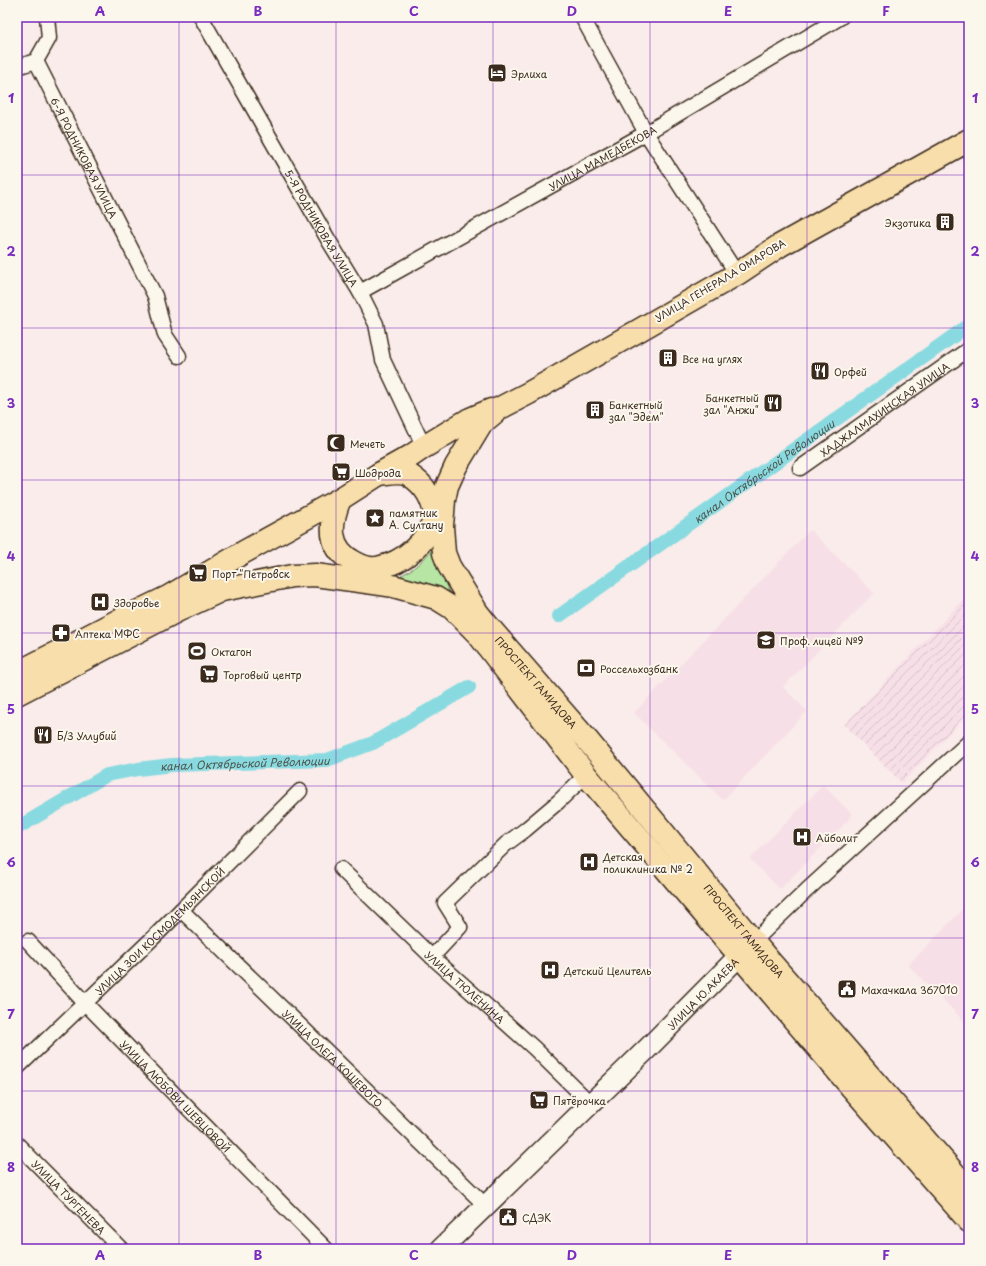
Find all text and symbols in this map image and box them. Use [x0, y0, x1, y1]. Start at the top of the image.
text: A [95, 1, 105, 20]
text: B [254, 1, 263, 20]
text: C [409, 1, 419, 20]
text: D [567, 1, 577, 20]
text: E [724, 1, 732, 20]
text: F [882, 1, 890, 20]
hotel icon: Эрлиха [486, 62, 508, 84]
place label: Эрлиха [511, 66, 548, 81]
text: 1 [8, 88, 14, 107]
text: 1 [972, 88, 978, 107]
street label: 6-Я РОДНИКОВАЯ УЛИЦА [48, 94, 122, 221]
street label: УЛИЦА МАМЕДБЕКОВА [545, 121, 659, 193]
street label: 5-Я РОДНИКОВАЯ УЛИЦА [282, 166, 362, 289]
building icon: Экзотика [934, 211, 956, 233]
place label: Экзотика [885, 215, 932, 230]
street label: УЛИЦА ГЕНЕРАЛА ОМАРОВА [652, 235, 788, 325]
text: 2 [6, 241, 16, 260]
text: 2 [970, 241, 980, 260]
building icon: Все на углях [657, 347, 679, 369]
place label: Все на углях [682, 351, 742, 366]
street label: ХАДЖАЛМАХИНСКАЯ УЛИЦА [817, 358, 952, 459]
restaurant icon: Орфей [809, 360, 831, 382]
place label: Орфей [834, 364, 867, 379]
place label: Банкетный зал "Анжи" [703, 390, 759, 417]
restaurant icon: Банкетный зал "Анжи" [762, 392, 784, 414]
text: 3 [7, 393, 16, 412]
text: 3 [971, 393, 980, 412]
place label: Банкетный зал "Эдем" [608, 397, 664, 424]
building icon: Банкетный зал "Эдем" [584, 399, 606, 421]
water label: канал Октябрьской Революции [690, 414, 839, 527]
mosque icon: Мечеть [325, 432, 347, 454]
place label: Мечеть [350, 436, 385, 451]
supermarket icon: Шодрода [330, 461, 352, 483]
place label: Шодрода [355, 465, 402, 480]
place label: памятник А. Султану [389, 505, 444, 532]
place icon: памятник А. Султану [364, 507, 386, 529]
text: 4 [7, 546, 16, 565]
text: 4 [971, 546, 980, 565]
supermarket icon: Порт "Петровск [187, 562, 209, 584]
place label: Порт "Петровск [212, 566, 290, 581]
hospital icon: Здоровье [89, 591, 111, 613]
place label: Здоровье [113, 595, 160, 610]
pharmacy icon: Аптека МФС [50, 622, 72, 644]
place label: Аптека МФС [75, 626, 140, 641]
school or university icon: Проф. лицей №9 [755, 629, 777, 651]
street label: ПРОСПЕКТ ГАМИДОВА [492, 632, 581, 731]
place label: Проф. лицей №9 [780, 633, 863, 648]
sports icon: Октагон [186, 640, 208, 662]
place label: Октагон [211, 644, 252, 659]
bank icon: Россельхозбанк [575, 657, 597, 679]
place label: Россельхозбанк [600, 661, 678, 676]
supermarket icon: Торговый центр [198, 663, 220, 685]
place label: Торговый центр [223, 667, 302, 682]
text: 5 [7, 699, 15, 718]
text: 5 [971, 699, 979, 718]
restaurant icon: Б/З Уллубий [32, 724, 54, 746]
place label: Б/З Уллубий [57, 728, 116, 744]
water label: канал Октябрьской Революции [159, 751, 331, 775]
hospital icon: Айболит [791, 826, 813, 848]
place label: Айболит [816, 830, 858, 845]
place label: Детская поликлиника № 2 [602, 849, 693, 876]
hospital icon: Детская поликлиника № 2 [578, 851, 600, 873]
text: 6 [6, 852, 16, 871]
text: 6 [970, 852, 980, 871]
street label: УЛИЦА ЗОИ КОСМОДЕМЬЯНСКОЙ [91, 863, 228, 998]
street label: ПРОСПЕКТ ГАМИДОВА [701, 880, 788, 980]
street label: УЛИЦА ТЮЛЕНИНА [422, 947, 508, 1026]
street label: УЛИЦА Ю.АКАЕВА [664, 954, 741, 1032]
hospital icon: Детский Целитель [539, 959, 561, 981]
place label: Детский Целитель [563, 963, 651, 978]
public building icon: Махачкала 367010 [836, 978, 858, 1000]
place label: Махачкала 367010 [861, 982, 958, 997]
text: 7 [7, 1004, 15, 1023]
text: 7 [971, 1004, 979, 1023]
street label: УЛИЦА ОЛЕГА КОШЕВОГО [280, 1005, 387, 1110]
street label: УЛИЦА ЛЮБОВИ ШЕВЦОВОЙ [117, 1036, 234, 1155]
supermarket icon: Пятёрочка [528, 1089, 550, 1111]
place label: Пятёрочка [553, 1093, 607, 1108]
street label: УЛИЦА ТУРГЕНЕВА [29, 1156, 109, 1237]
text: 8 [7, 1157, 15, 1176]
text: 8 [971, 1157, 979, 1176]
public building icon: СДЭК [497, 1206, 519, 1228]
place label: СДЭК [522, 1210, 551, 1225]
text: A [95, 1245, 105, 1264]
text: B [254, 1245, 263, 1264]
text: C [409, 1245, 419, 1264]
text: D [567, 1245, 577, 1264]
text: E [724, 1245, 732, 1264]
text: F [882, 1245, 890, 1264]

